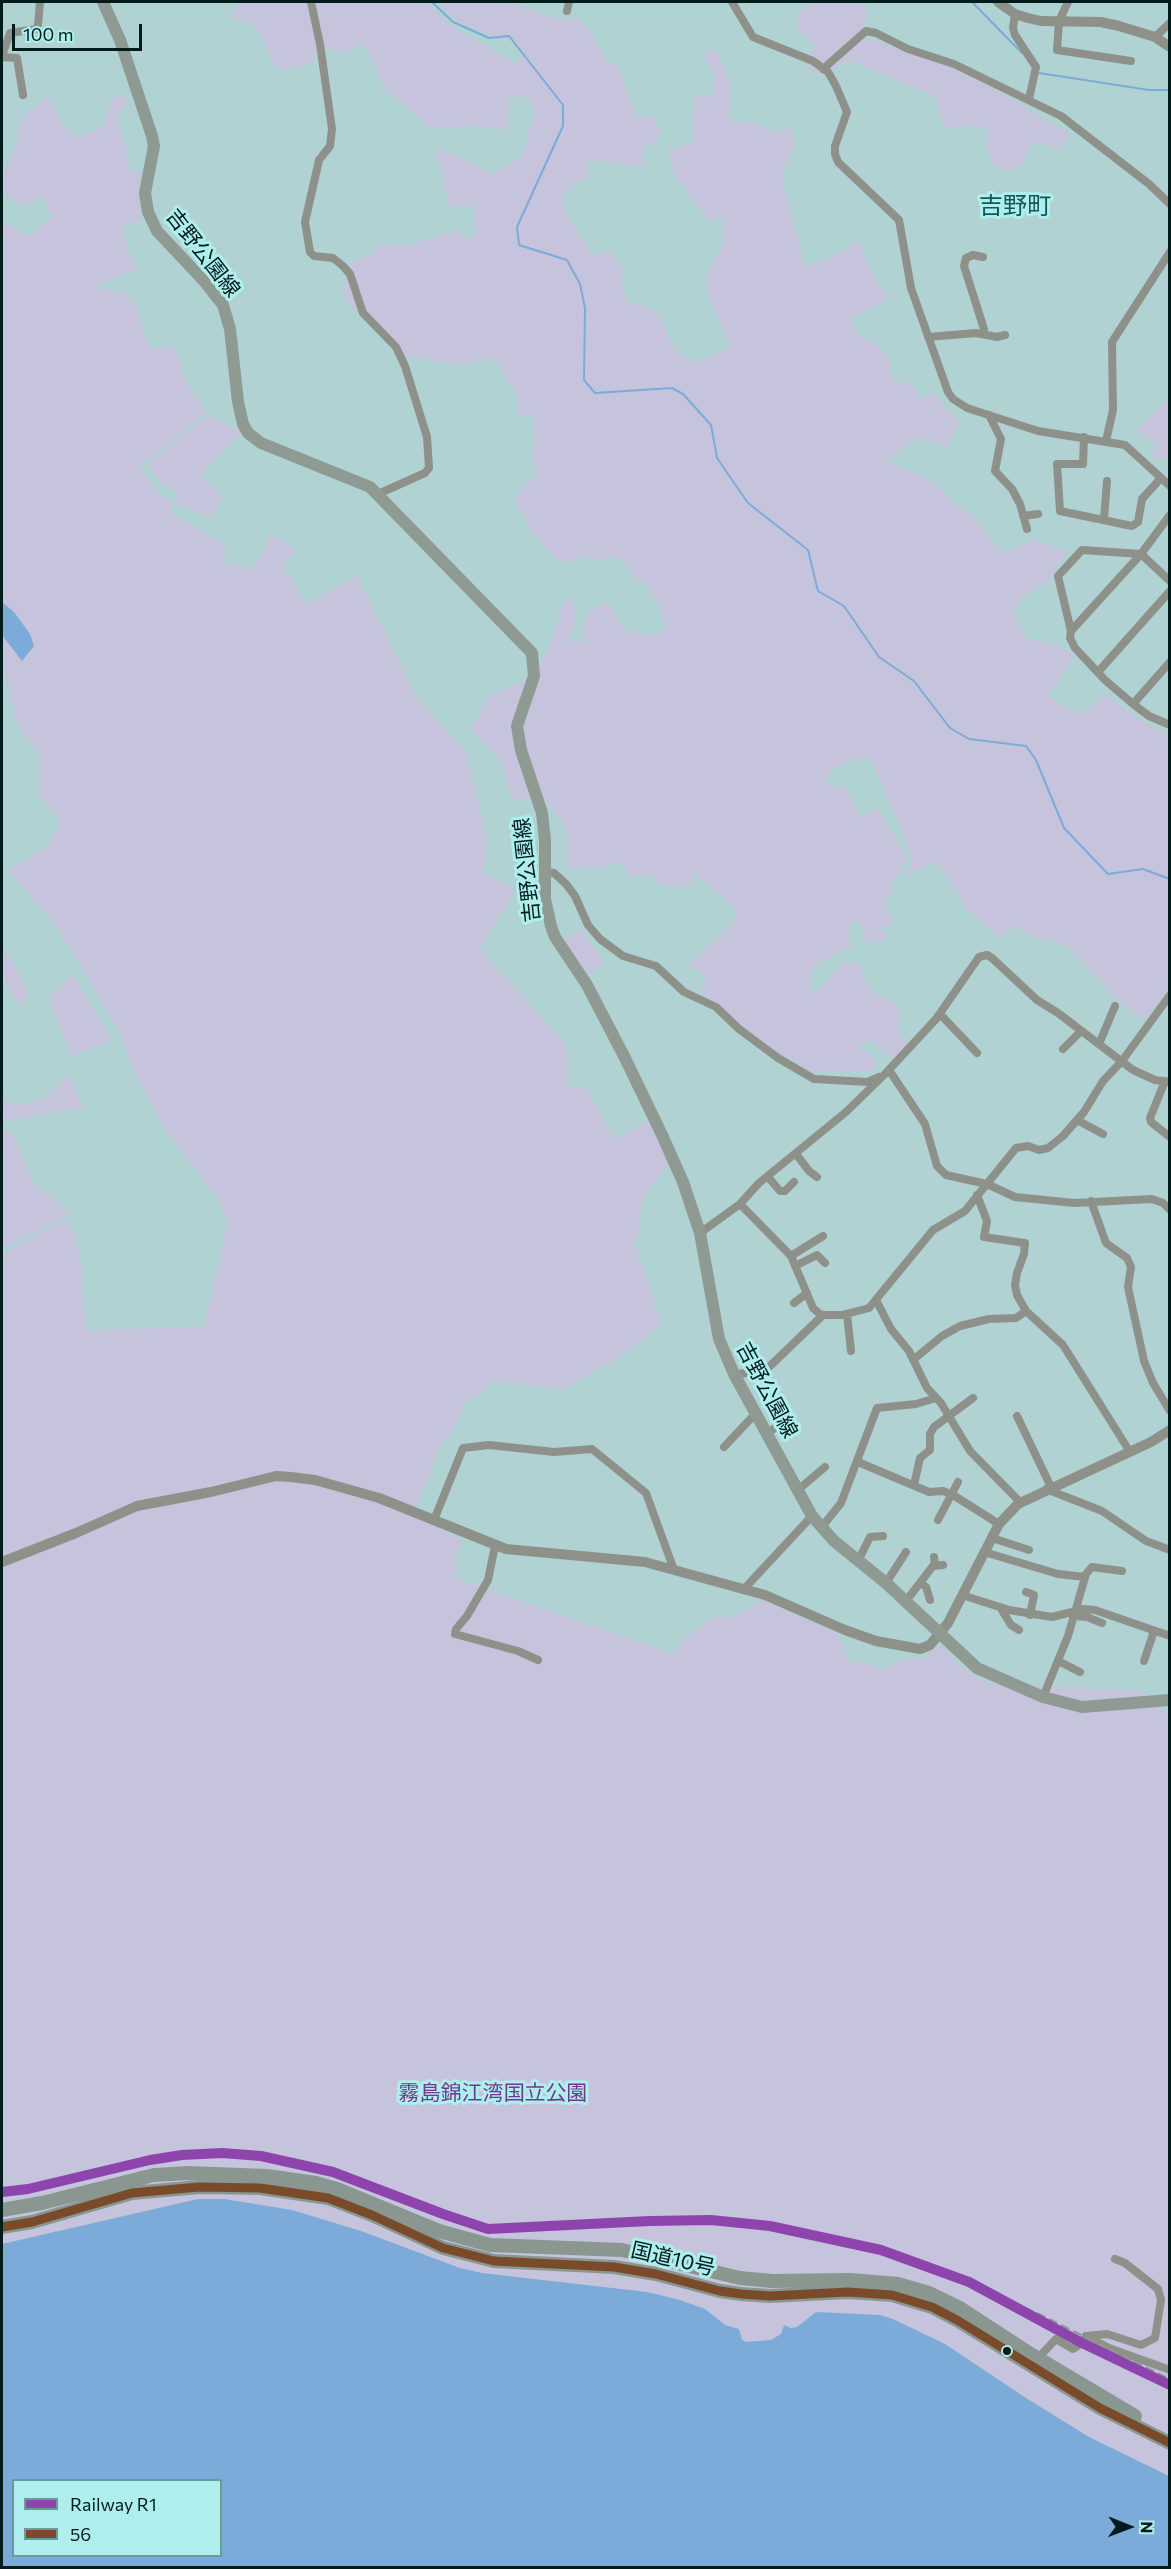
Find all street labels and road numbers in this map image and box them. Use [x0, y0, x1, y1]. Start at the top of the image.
street label: 吉野公園線 [161, 204, 245, 302]
street label: 吉野公園線 [509, 816, 545, 924]
street label: 吉野公園線 [731, 1338, 803, 1442]
street label: 国道10号 [628, 2237, 718, 2281]

